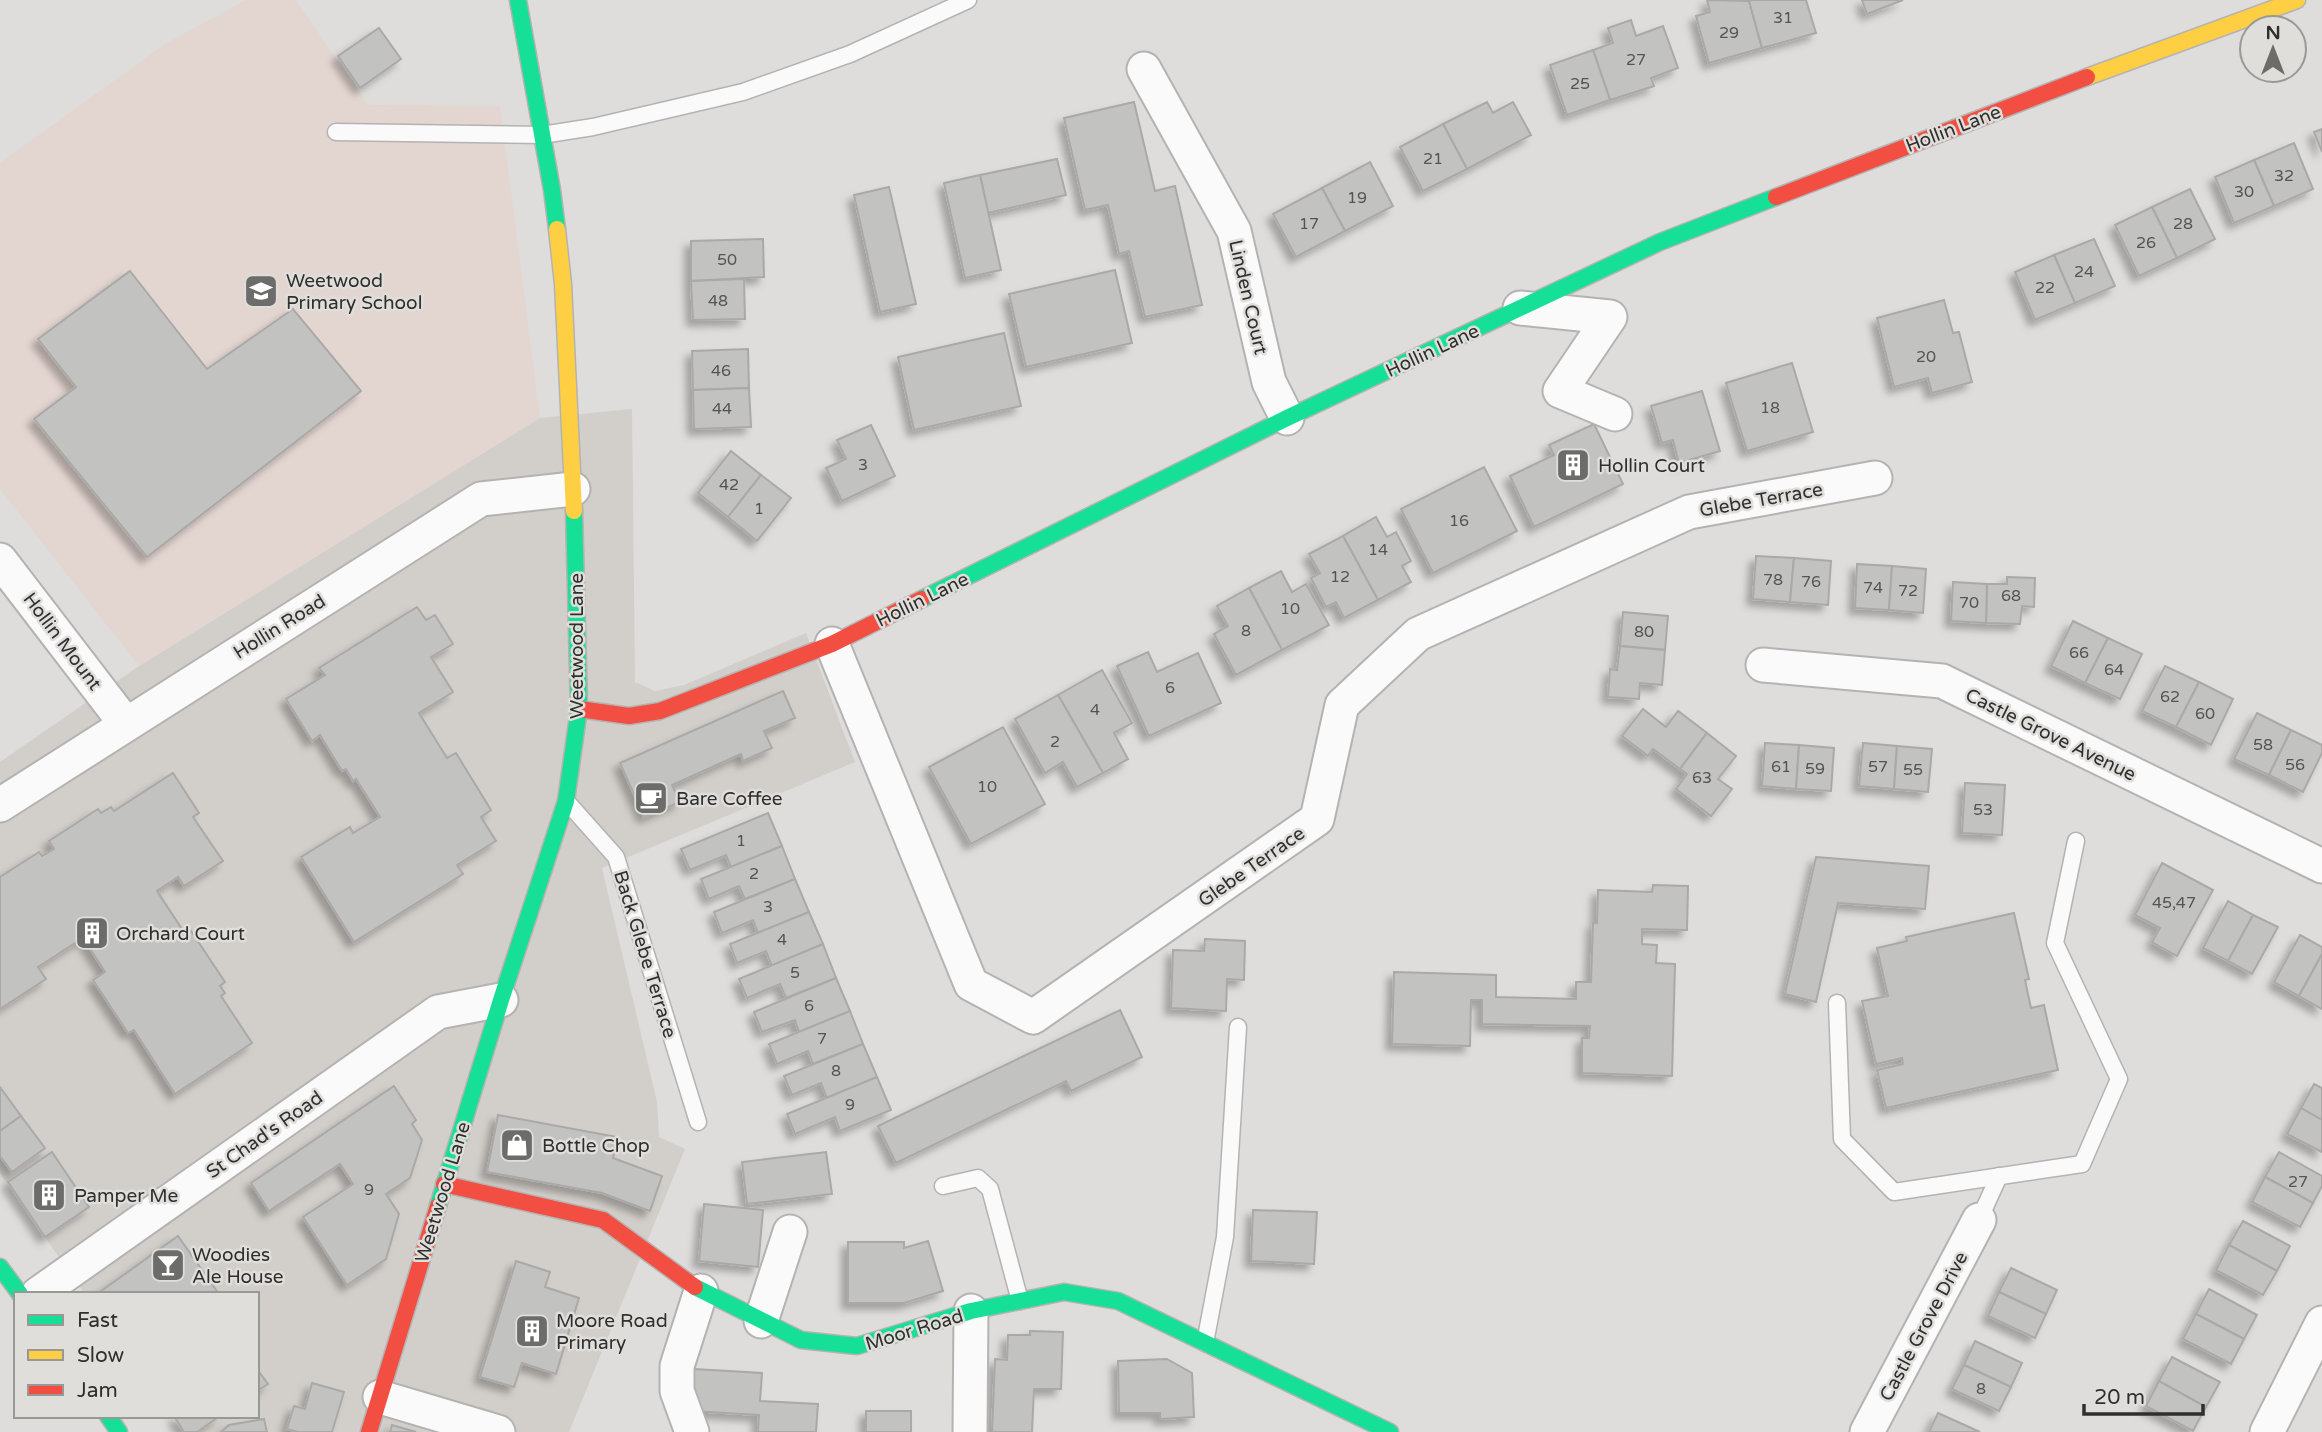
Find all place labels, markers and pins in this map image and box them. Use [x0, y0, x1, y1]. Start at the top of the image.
place label: Weetwood Primary School [286, 270, 422, 314]
school or university icon: Weetwood Primary School [242, 272, 280, 310]
building icon: Hollin Court [1554, 446, 1592, 484]
place label: Hollin Court [1598, 455, 1705, 477]
cafe icon: Bare Coffee [632, 779, 670, 817]
place label: Bare Coffee [676, 788, 783, 810]
building icon: Orchard Court [73, 914, 111, 952]
place label: Orchard Court [116, 923, 245, 945]
shop icon: Bottle Chop [498, 1126, 536, 1164]
place label: Bottle Chop [542, 1135, 650, 1157]
building icon: Pamper Me [30, 1176, 68, 1214]
place label: Pamper Me [74, 1185, 178, 1207]
place label: Woodies Ale House [192, 1244, 284, 1288]
bar icon: Woodies Ale House [149, 1246, 187, 1284]
place label: Moore Road Primary [556, 1310, 668, 1354]
building icon: Moore Road Primary [513, 1312, 551, 1350]

